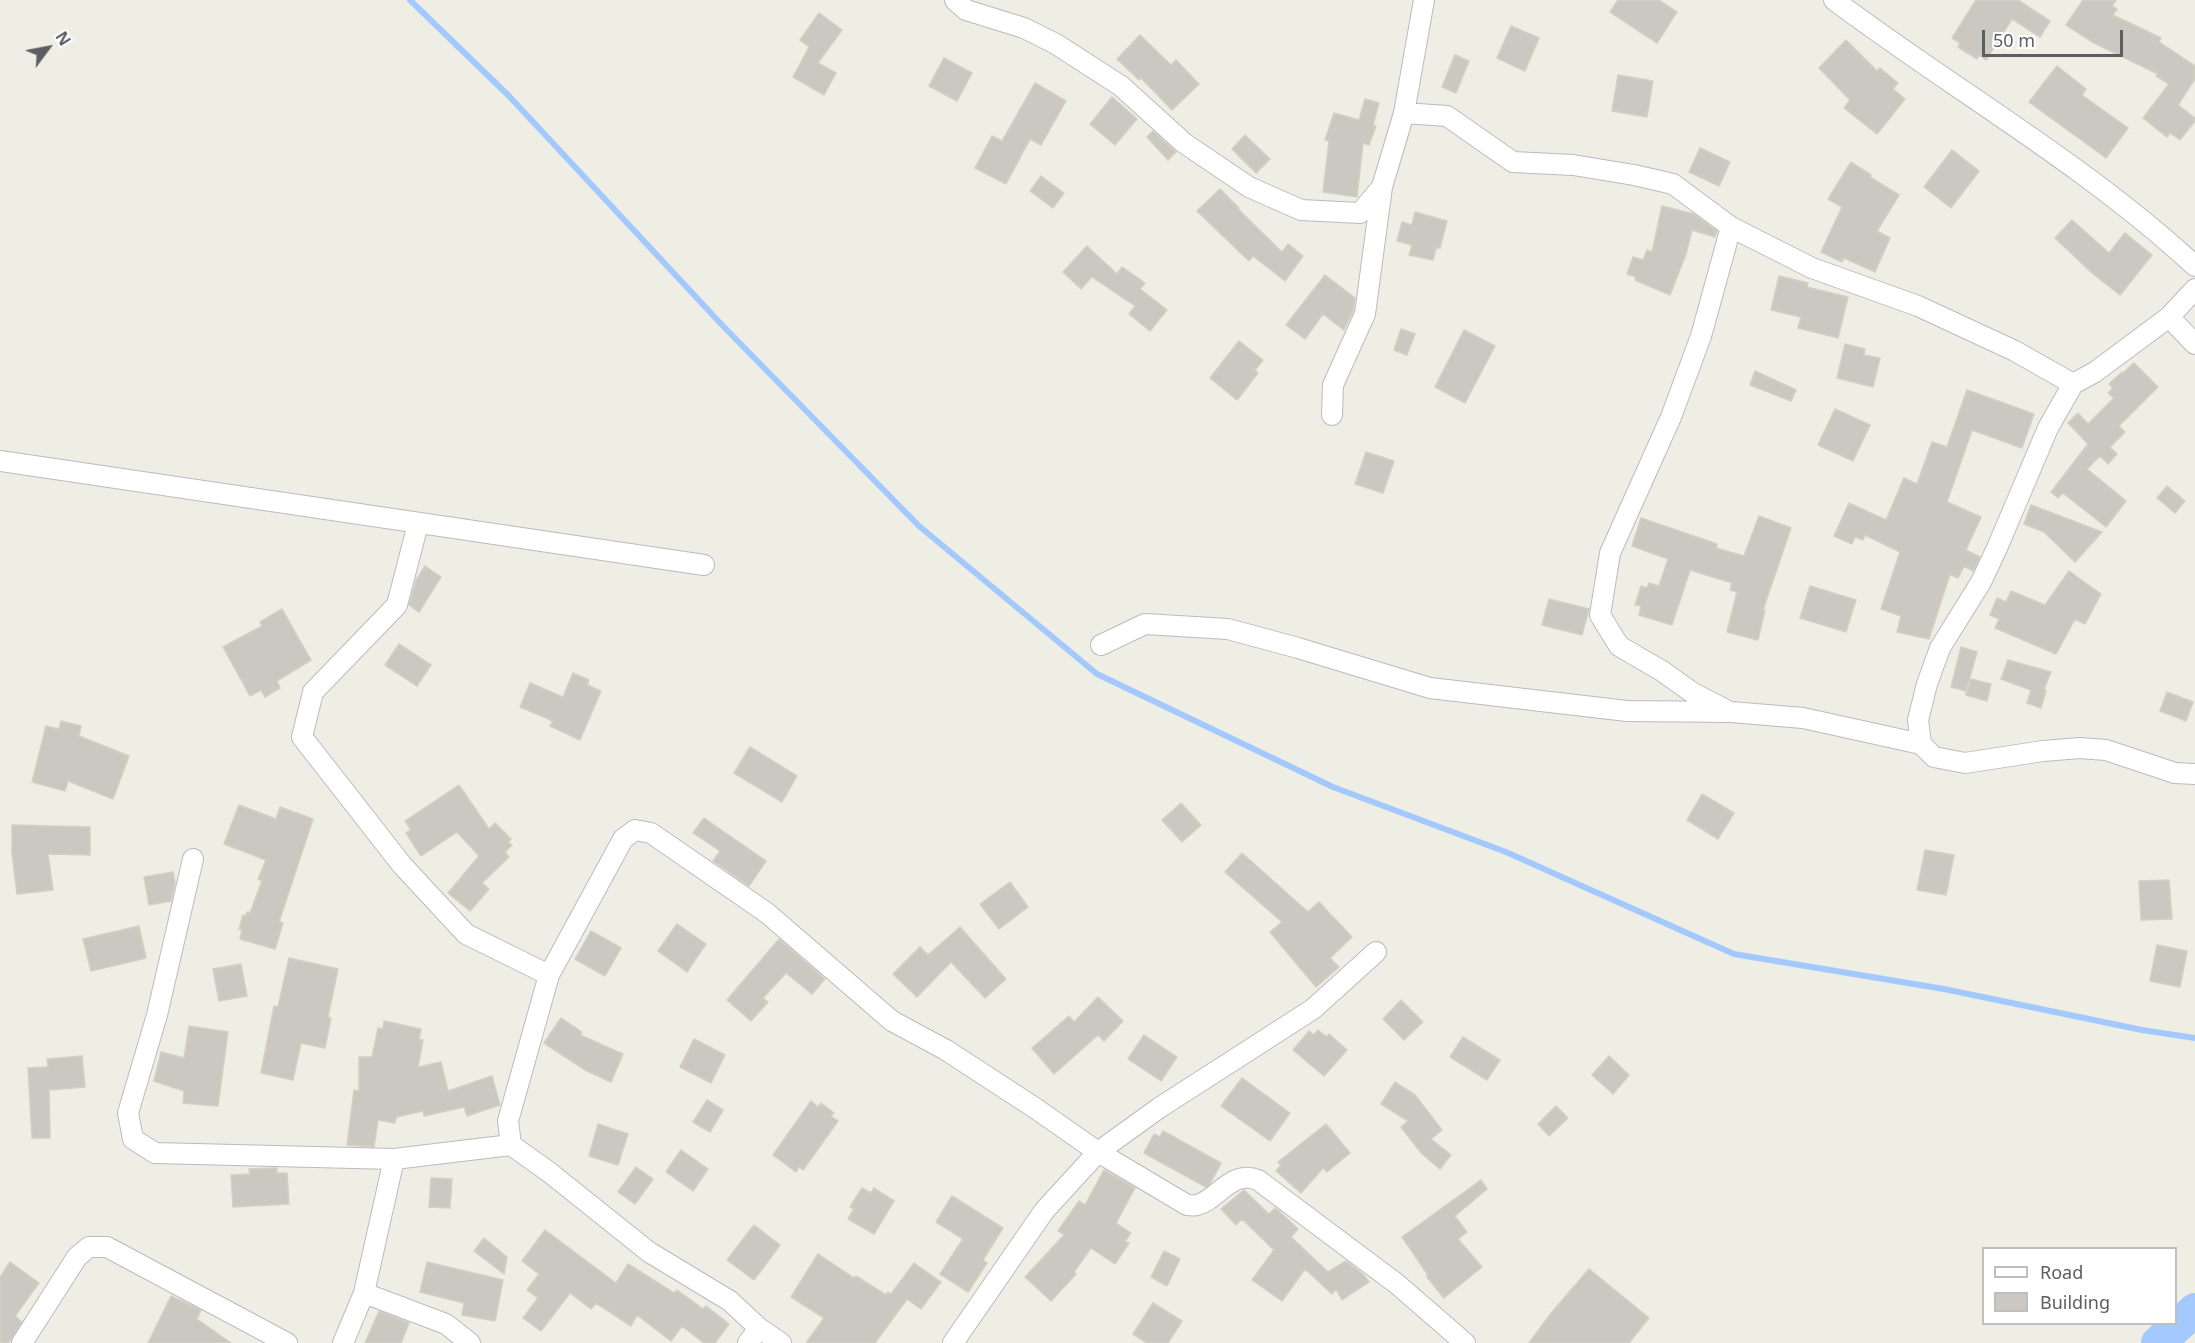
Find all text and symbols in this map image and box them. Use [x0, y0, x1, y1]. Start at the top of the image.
north arrow [18, 18, 78, 78]
scale bar [1985, 18, 2126, 56]
text: N [50, 27, 76, 50]
text: 50 m [1993, 28, 2035, 52]
legend [1982, 1247, 2177, 1325]
text: Road [2040, 1260, 2083, 1284]
text: Building [2040, 1290, 2110, 1314]

